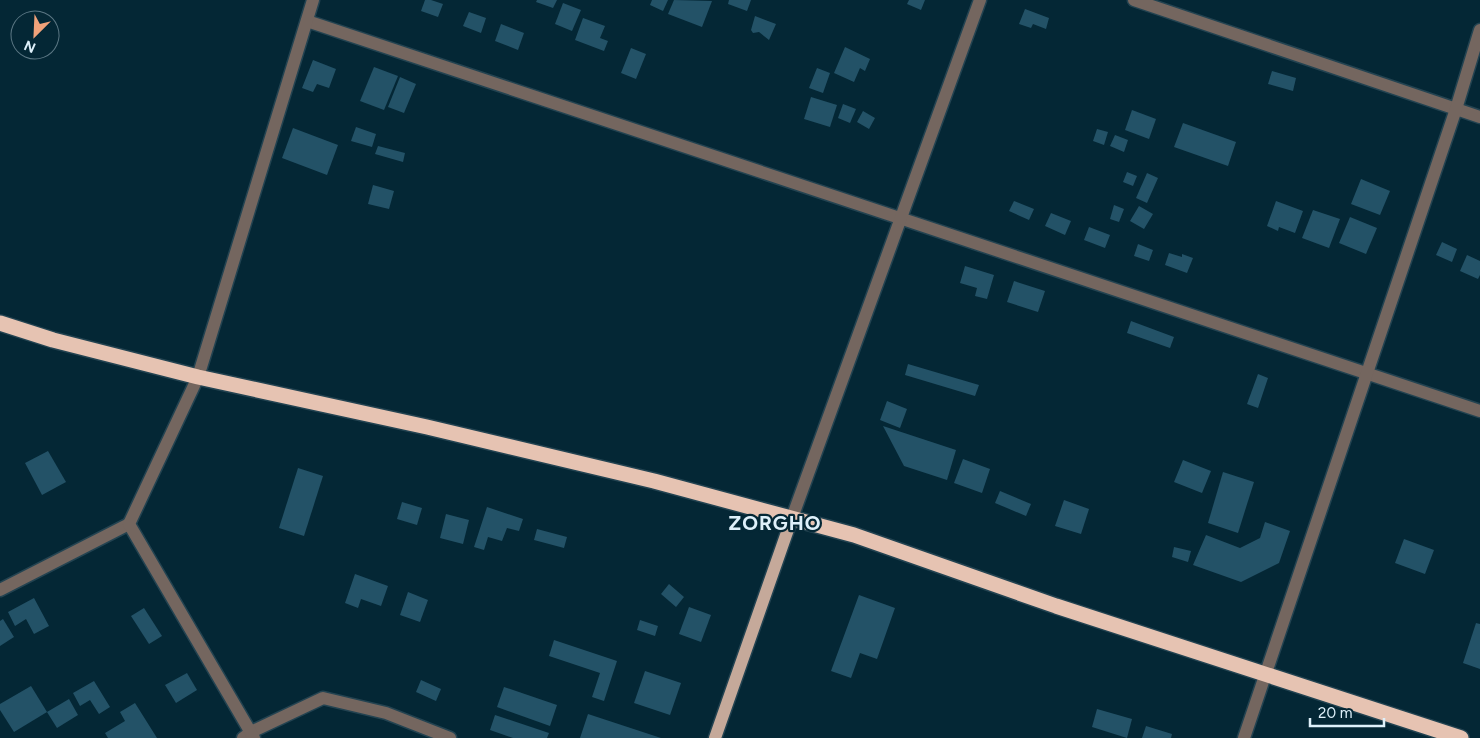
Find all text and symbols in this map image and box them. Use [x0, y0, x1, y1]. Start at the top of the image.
north arrow [10, 10, 60, 60]
text: N [22, 36, 38, 56]
district label: ZORGHO [729, 511, 821, 535]
scale bar [1310, 696, 1384, 728]
text: 20 m [1318, 704, 1352, 722]

